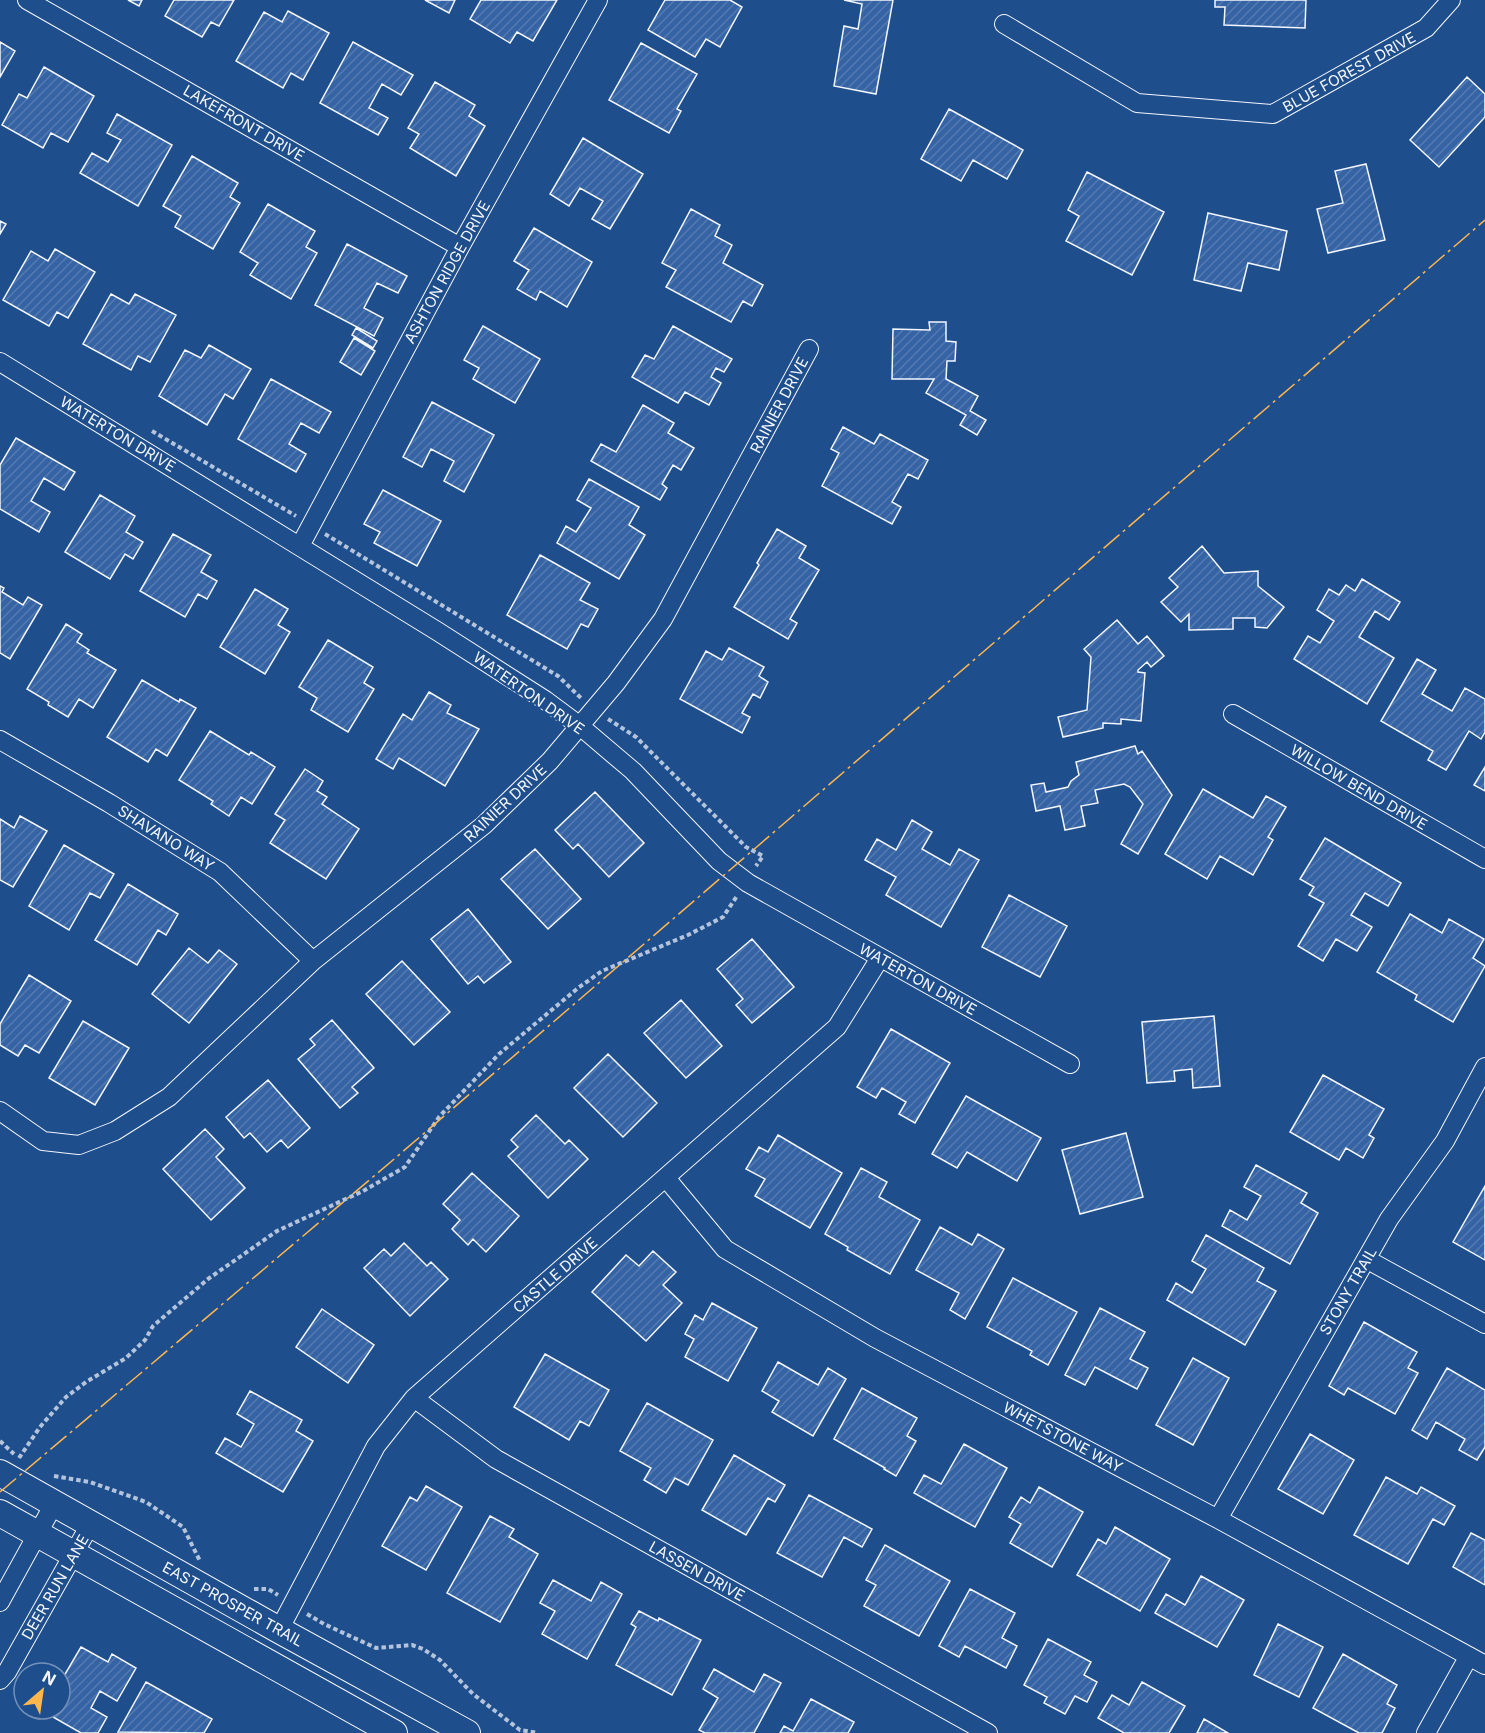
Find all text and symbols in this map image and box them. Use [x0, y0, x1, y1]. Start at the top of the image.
street label: BLUE FOREST DRIVE [1279, 28, 1419, 116]
street label: LAKEFRONT DRIVE [180, 81, 308, 165]
street label: ASHTON RIDGE DRIVE [400, 197, 494, 347]
street label: RAINIER DRIVE [746, 354, 812, 456]
street label: WATERTON DRIVE [57, 392, 179, 476]
street label: WATERTON DRIVE [470, 648, 588, 738]
street label: WILLOW BEND DRIVE [1287, 740, 1431, 834]
street label: RAINIER DRIVE [460, 760, 550, 846]
street label: SHAVANO WAY [114, 801, 218, 875]
street label: WATERTON DRIVE [856, 939, 980, 1019]
street label: CASTLE DRIVE [509, 1233, 601, 1317]
street label: STONY TRAIL [1315, 1244, 1381, 1338]
street label: WHETSTONE WAY [1000, 1397, 1126, 1477]
street label: DEER RUN LANE [17, 1531, 93, 1643]
street label: LASSEN DRIVE [646, 1537, 748, 1605]
street label: EAST PROSPER TRAIL [159, 1557, 307, 1651]
north arrow [12, 1661, 72, 1721]
text: N [39, 1666, 59, 1690]

